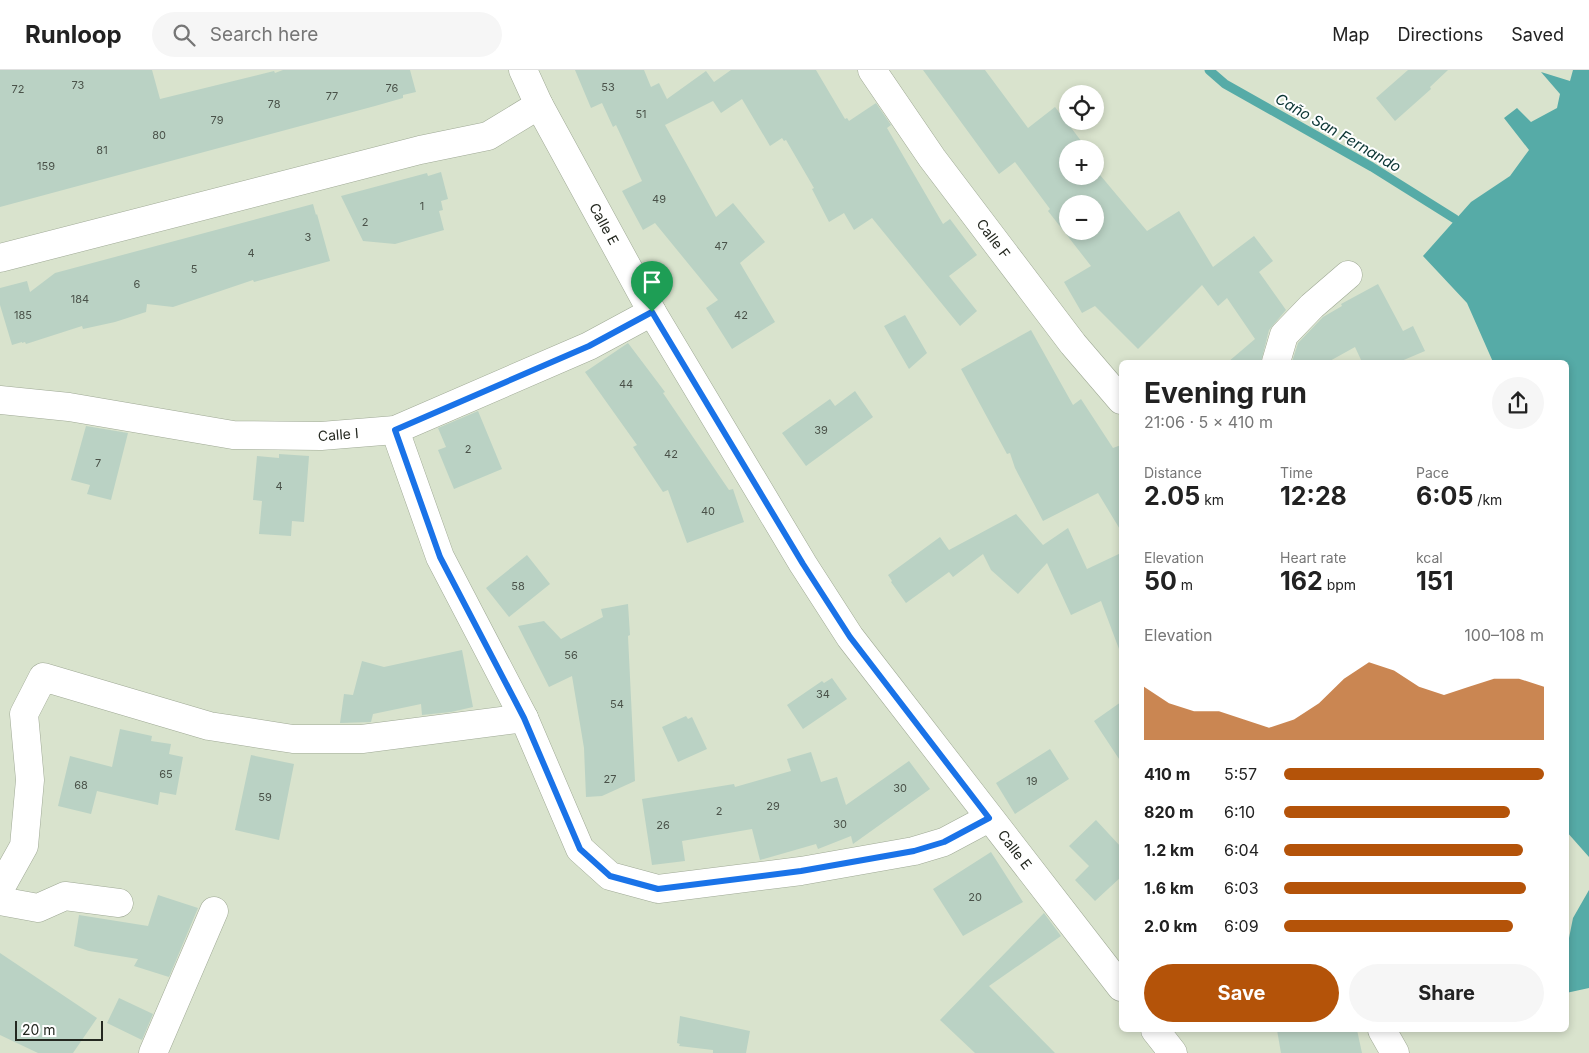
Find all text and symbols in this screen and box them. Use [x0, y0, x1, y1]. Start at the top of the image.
search box [152, 12, 502, 57]
text: Runloop [25, 20, 122, 49]
icon: search [170, 21, 198, 49]
text: Search here [210, 23, 318, 46]
text: Map [1332, 24, 1370, 45]
text: Directions [1398, 24, 1483, 45]
text: Saved [1511, 24, 1564, 45]
house number: 73 [72, 78, 85, 92]
house number: 53 [601, 80, 615, 94]
house number: 76 [386, 81, 399, 95]
house number: 72 [12, 82, 24, 96]
map controls [1059, 85, 1104, 240]
button: locate [1059, 85, 1104, 130]
house number: 77 [326, 89, 338, 103]
water label: Caño San Fernando [1272, 89, 1405, 176]
house number: 78 [268, 97, 281, 111]
house number: 51 [635, 107, 647, 121]
house number: 79 [211, 113, 224, 127]
house number: 80 [152, 128, 166, 142]
button: + [1059, 140, 1104, 185]
house number: 81 [96, 143, 108, 157]
house number: 159 [37, 159, 55, 173]
house number: 49 [652, 192, 666, 206]
button: − [1059, 195, 1104, 240]
house number: 1 [420, 199, 424, 213]
street label: Calle E [586, 200, 623, 248]
house number: 2 [362, 215, 368, 229]
street label: Calle F [973, 215, 1014, 262]
house number: 3 [305, 230, 312, 244]
house number: 47 [714, 239, 728, 253]
house number: 4 [247, 246, 255, 260]
pin [631, 261, 673, 312]
house number: 5 [191, 262, 198, 276]
icon: arrive [638, 268, 666, 296]
house number: 6 [134, 277, 141, 291]
house number: 184 [71, 292, 89, 306]
house number: 185 [14, 308, 32, 322]
house number: 42 [734, 308, 748, 322]
text: Evening run [1144, 376, 1307, 410]
house number: 44 [619, 377, 633, 391]
button: share [1492, 377, 1544, 429]
text: 21:06 · 5 × 410 m [1144, 412, 1273, 432]
house number: 39 [814, 423, 828, 437]
street label: Calle I [317, 424, 359, 444]
house number: 2 [465, 442, 471, 456]
house number: 42 [664, 447, 678, 461]
house number: 7 [95, 456, 101, 470]
text: Distance [1144, 464, 1202, 481]
text: Time [1280, 464, 1313, 481]
text: Pace [1416, 464, 1449, 481]
house number: 4 [275, 479, 283, 493]
text: 2.05 [1144, 481, 1200, 511]
text: 12:28 [1280, 481, 1347, 511]
text: 6:05 [1416, 481, 1473, 511]
text: km [1200, 491, 1224, 508]
text: /km [1473, 491, 1502, 508]
house number: 40 [701, 504, 715, 518]
text: Elevation [1144, 549, 1204, 566]
text: Heart rate [1280, 549, 1346, 566]
text: kcal [1416, 549, 1443, 566]
text: 50 [1144, 566, 1177, 596]
text: 162 [1280, 566, 1323, 596]
text: 151 [1416, 566, 1454, 596]
text: m [1177, 576, 1193, 593]
text: bpm [1323, 576, 1356, 593]
house number: 58 [511, 579, 525, 593]
text: Elevation [1144, 625, 1213, 645]
text: 100–108 m [1464, 625, 1544, 645]
house number: 56 [564, 648, 578, 662]
house number: 34 [816, 687, 830, 701]
house number: 54 [610, 697, 624, 711]
text: 410 m [1144, 764, 1190, 784]
text: 5:57 [1224, 764, 1257, 784]
house number: 65 [159, 767, 173, 781]
house number: 27 [604, 772, 616, 786]
house number: 19 [1026, 774, 1038, 788]
house number: 68 [74, 778, 88, 792]
house number: 30 [893, 781, 907, 795]
house number: 59 [258, 790, 272, 804]
house number: 29 [766, 799, 780, 813]
text: 820 m [1144, 802, 1194, 822]
text: 6:10 [1224, 802, 1255, 822]
house number: 2 [716, 804, 722, 818]
house number: 30 [833, 817, 847, 831]
house number: 26 [656, 818, 670, 832]
street label: Calle E [995, 826, 1036, 873]
text: 1.2 km [1144, 840, 1194, 860]
text: 6:04 [1224, 840, 1259, 860]
text: 1.6 km [1144, 878, 1194, 898]
text: 6:03 [1224, 878, 1259, 898]
house number: 20 [968, 890, 982, 904]
text: 2.0 km [1144, 916, 1197, 936]
text: 6:09 [1224, 916, 1259, 936]
button: Save [1144, 964, 1339, 1022]
button: Share [1349, 964, 1544, 1022]
scale bar [15, 1018, 102, 1041]
text: 20 m [22, 1021, 56, 1038]

